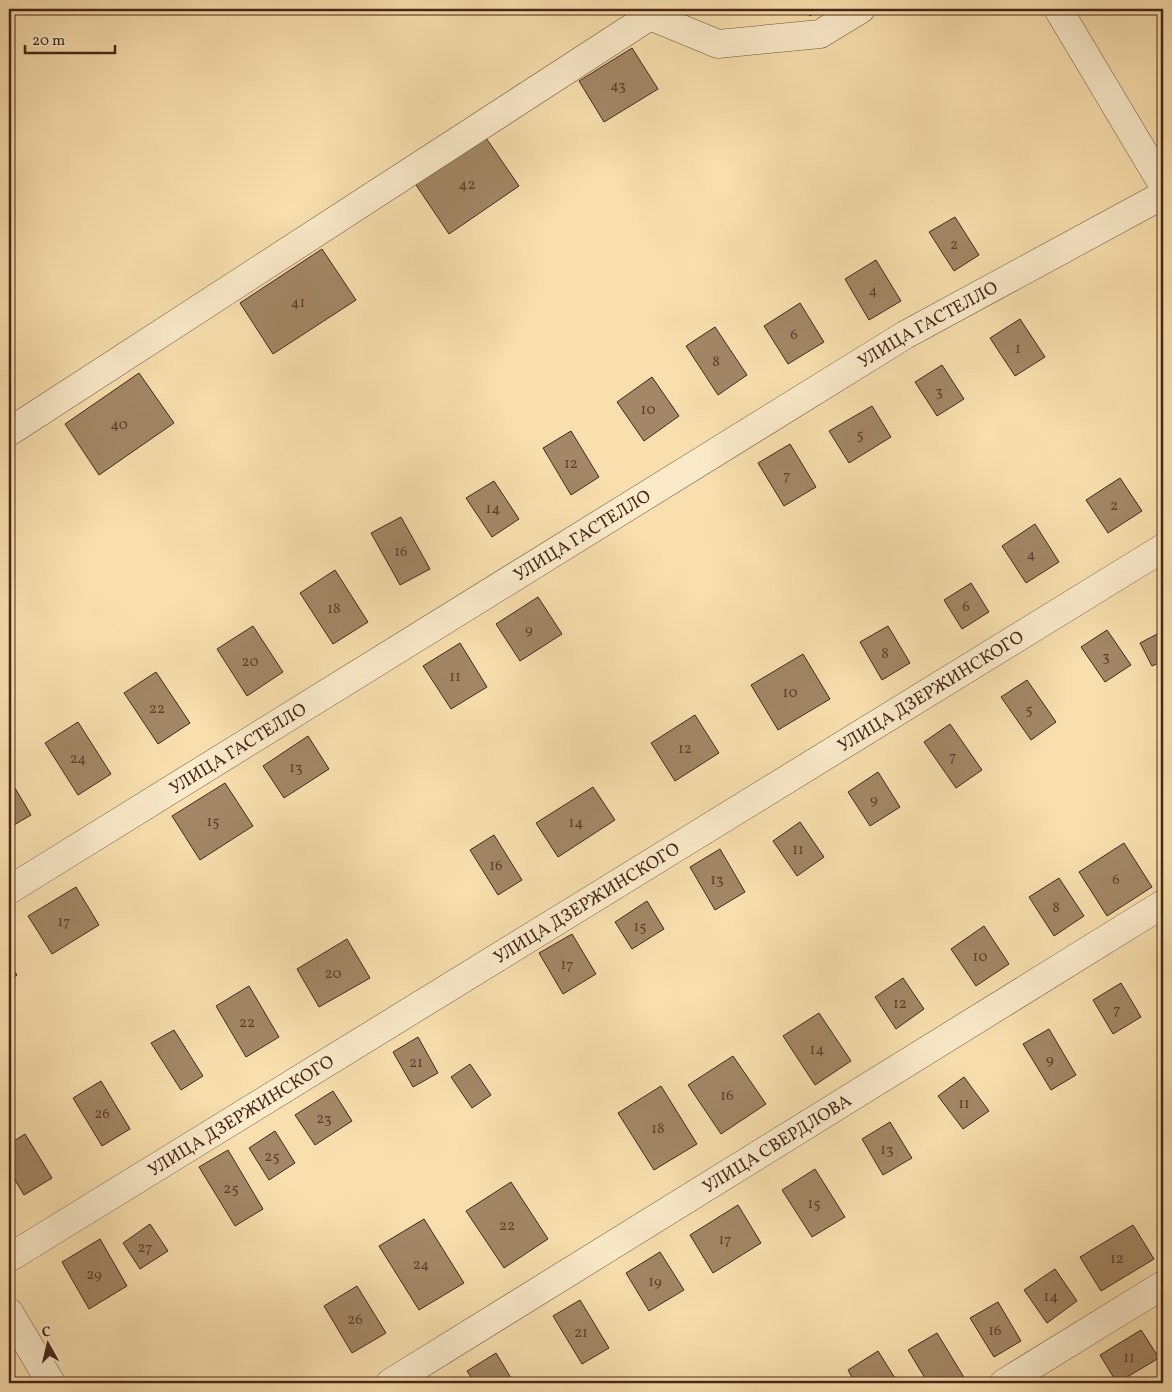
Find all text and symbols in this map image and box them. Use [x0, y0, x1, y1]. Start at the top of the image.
scale bar [25, 22, 115, 54]
text: 20 m [32, 31, 65, 52]
house number: 43 [610, 76, 626, 97]
house number: 42 [458, 175, 476, 196]
house number: 2 [950, 235, 958, 256]
street label: УЛИЦА ГАСТЕЛЛО [854, 276, 1003, 375]
house number: 4 [869, 281, 878, 302]
house number: 41 [291, 293, 305, 314]
house number: 6 [790, 325, 798, 346]
house number: 1 [1015, 339, 1021, 360]
house number: 8 [712, 352, 720, 373]
house number: 3 [935, 382, 943, 403]
house number: 10 [641, 400, 655, 421]
house number: 40 [110, 415, 128, 436]
house number: 5 [856, 425, 864, 446]
house number: 12 [564, 454, 578, 475]
house number: 7 [783, 466, 791, 487]
street label: УЛИЦА ГАСТЕЛЛО [509, 484, 656, 588]
house number: 2 [1110, 496, 1118, 517]
house number: 14 [486, 499, 500, 520]
house number: 16 [394, 542, 408, 563]
house number: 4 [1027, 545, 1036, 566]
house number: 6 [962, 597, 970, 618]
house number: 18 [327, 599, 341, 620]
house number: 9 [525, 620, 533, 641]
street label: УЛИЦА ДЗЕРЖИНСКОГО [833, 625, 1029, 759]
house number: 8 [881, 644, 889, 665]
house number: 3 [1102, 647, 1110, 668]
house number: 20 [242, 652, 258, 673]
house number: 11 [449, 667, 461, 688]
house number: 10 [783, 683, 797, 704]
street label: УЛИЦА ГАСТЕЛЛО [165, 698, 312, 802]
house number: 22 [149, 699, 165, 720]
house number: 5 [1025, 700, 1033, 721]
house number: 12 [678, 739, 692, 760]
house number: 7 [949, 747, 957, 768]
house number: 24 [70, 749, 86, 770]
house number: 13 [289, 758, 303, 779]
house number: 9 [870, 790, 878, 811]
house number: 15 [206, 812, 220, 833]
house number: 14 [569, 813, 583, 834]
street label: УЛИЦА ДЗЕРЖИНСКОГО [489, 837, 685, 971]
house number: 11 [792, 840, 804, 861]
house number: 16 [489, 856, 503, 877]
house number: 13 [710, 870, 724, 891]
house number: 6 [1112, 870, 1120, 891]
house number: 8 [1052, 898, 1060, 919]
house number: 17 [57, 912, 71, 933]
house number: 15 [633, 917, 647, 938]
house number: 10 [973, 947, 987, 968]
house number: 17 [560, 955, 574, 976]
house number: 20 [325, 964, 341, 985]
house number: 12 [893, 994, 907, 1015]
house number: 7 [1113, 1000, 1121, 1021]
house number: 22 [239, 1013, 255, 1034]
house number: 14 [810, 1040, 824, 1061]
street label: УЛИЦА ДЗЕРЖИНСКОГО [144, 1050, 339, 1184]
house number: 9 [1046, 1050, 1054, 1071]
house number: 21 [409, 1053, 423, 1074]
house number: 16 [720, 1086, 734, 1107]
street label: УЛИЦА СВЕРДЛОВА [698, 1089, 857, 1200]
house number: 11 [958, 1094, 970, 1115]
house number: 26 [94, 1104, 110, 1125]
house number: 23 [316, 1109, 332, 1130]
house number: 18 [651, 1119, 665, 1140]
house number: 13 [880, 1140, 894, 1161]
house number: 25 [264, 1147, 280, 1168]
house number: 25 [223, 1179, 239, 1200]
house number: 15 [807, 1194, 821, 1215]
house number: 22 [499, 1216, 515, 1237]
house number: 17 [718, 1230, 732, 1251]
house number: 27 [138, 1238, 152, 1259]
house number: 12 [1110, 1249, 1124, 1270]
house number: 24 [413, 1255, 429, 1276]
house number: 29 [86, 1265, 102, 1286]
house number: 19 [648, 1272, 662, 1293]
house number: 14 [1044, 1287, 1058, 1308]
house number: 26 [347, 1310, 363, 1331]
north arrow [22, 1320, 72, 1370]
house number: 16 [988, 1321, 1002, 1342]
text: С [41, 1323, 52, 1343]
house number: 21 [574, 1323, 588, 1344]
house number: 11 [1123, 1348, 1135, 1369]

